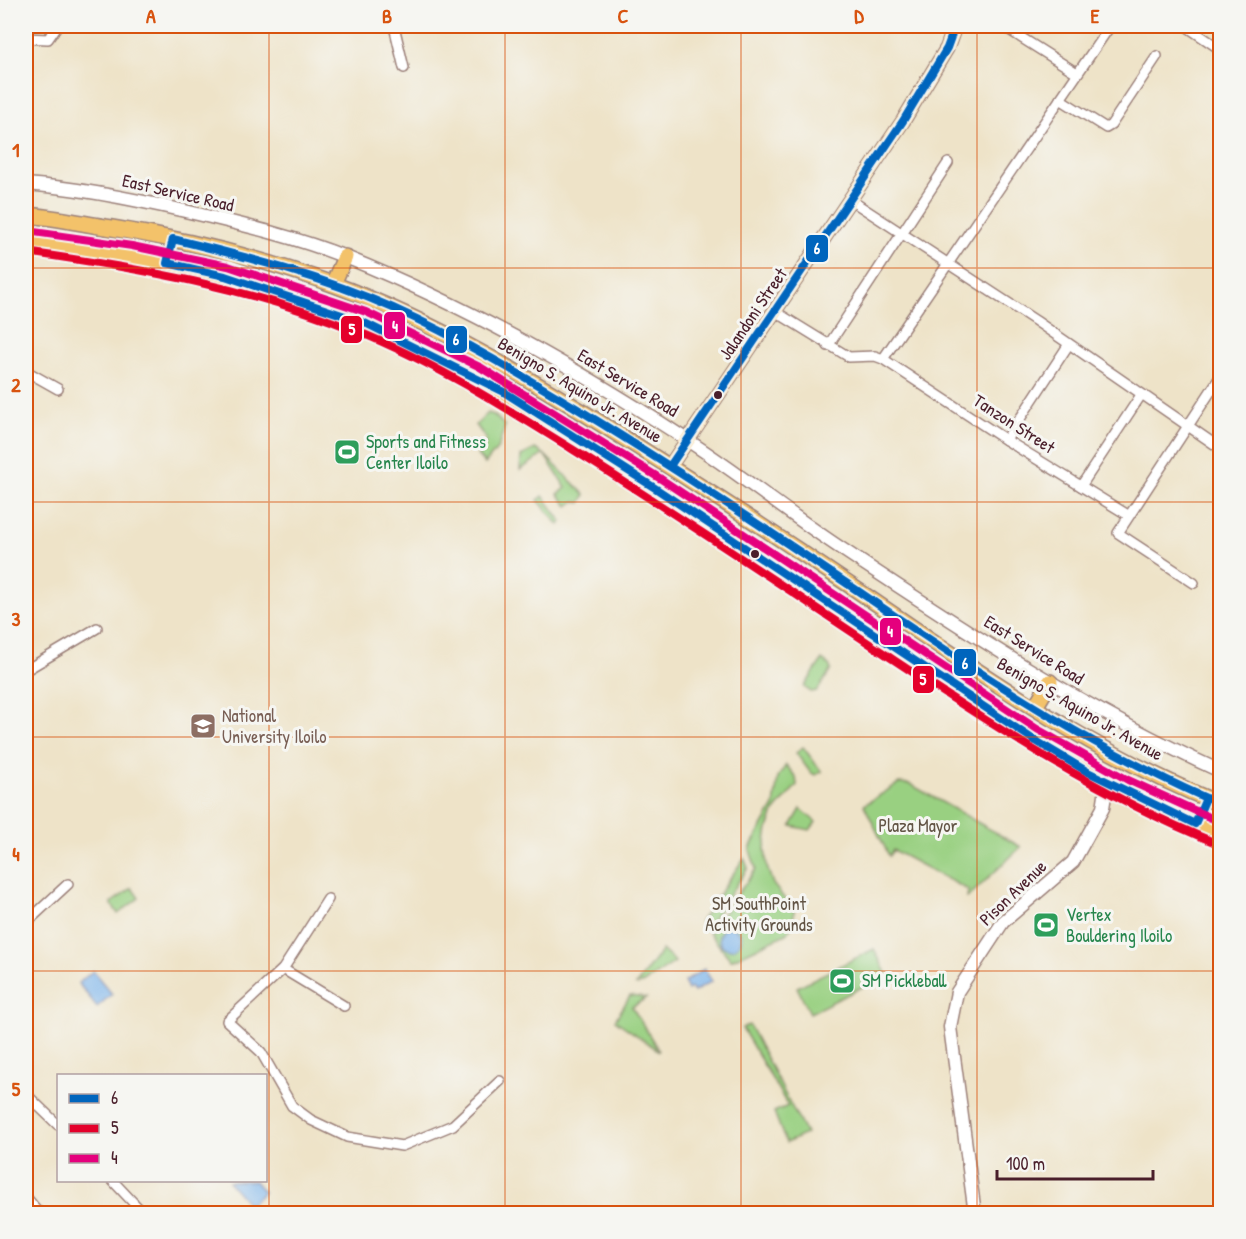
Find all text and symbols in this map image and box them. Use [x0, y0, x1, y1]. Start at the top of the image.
text: A [146, 2, 156, 29]
text: B [382, 2, 392, 29]
text: C [618, 2, 629, 29]
text: D [854, 2, 864, 29]
text: E [1091, 2, 1100, 29]
text: 1 [12, 136, 20, 163]
street label: East Service Road [120, 168, 236, 217]
line badge: 6 [805, 234, 829, 263]
text: 6 [814, 237, 821, 259]
street label: Jalandoni Street [713, 262, 793, 365]
line badge: 4 [383, 311, 406, 340]
line badge: 5 [340, 315, 363, 344]
text: 4 [392, 315, 398, 337]
text: 5 [349, 318, 356, 340]
line badge: 6 [445, 325, 468, 354]
text: 6 [453, 328, 460, 350]
street label: Benigno S. Aquino Jr. Avenue [494, 331, 667, 449]
street label: East Service Road [573, 343, 683, 423]
text: 2 [11, 371, 21, 398]
street label: Tanzon Street [969, 388, 1061, 460]
unlabelled marker [712, 389, 724, 401]
place label: Sports and Fitness Center Iloilo [366, 429, 486, 475]
sports icon: Sports and Fitness Center Iloilo [332, 437, 362, 467]
unlabelled marker [749, 548, 761, 560]
text: 3 [12, 605, 21, 632]
street label: East Service Road [979, 609, 1089, 690]
line badge: 4 [879, 617, 902, 646]
text: 4 [887, 620, 893, 642]
line badge: 6 [953, 648, 977, 677]
street label: Benigno S. Aquino Jr. Avenue [993, 651, 1168, 766]
text: 6 [962, 652, 969, 674]
line badge: 5 [912, 665, 935, 694]
text: 5 [920, 668, 927, 690]
place label: National University Iloilo [222, 703, 327, 749]
school or university icon: National University Iloilo [188, 711, 218, 741]
park label: Plaza Mayor [879, 813, 958, 838]
text: 4 [12, 840, 20, 867]
street label: Pison Avenue [973, 854, 1052, 931]
park label: SM SouthPoint Activity Grounds [705, 891, 813, 937]
place label: Vertex Bouldering Iloilo [1066, 902, 1172, 948]
sports icon: Vertex Bouldering Iloilo [1031, 910, 1061, 940]
sports icon: SM Pickleball [827, 966, 857, 996]
place label: SM Pickleball [862, 968, 947, 993]
legend [57, 1074, 267, 1182]
text: 5 [12, 1075, 21, 1102]
text: 6 [111, 1085, 118, 1110]
text: 5 [111, 1115, 119, 1140]
scale bar [997, 1143, 1153, 1181]
text: 4 [111, 1145, 118, 1170]
text: 100 m [1006, 1151, 1045, 1176]

